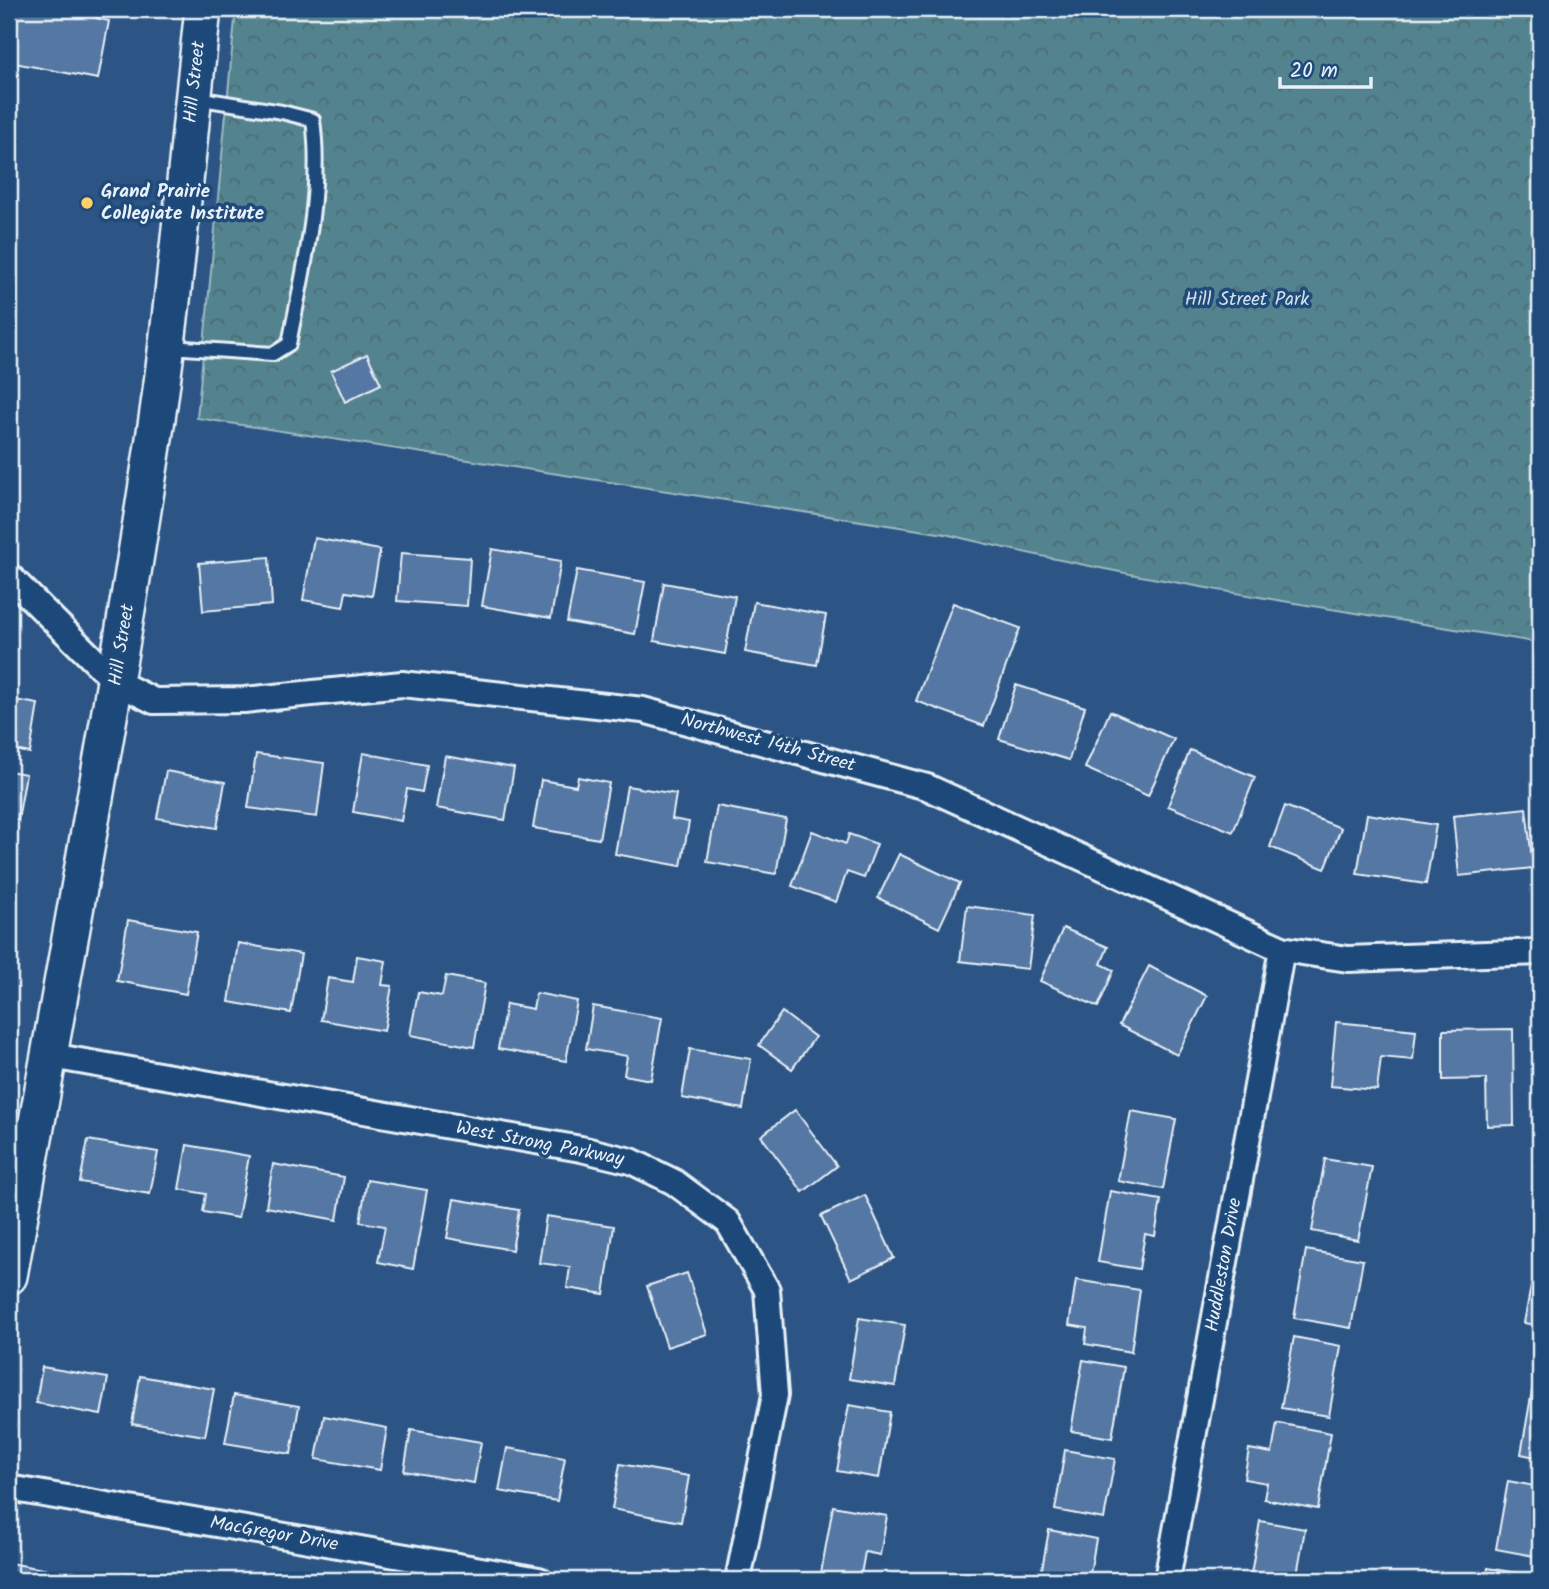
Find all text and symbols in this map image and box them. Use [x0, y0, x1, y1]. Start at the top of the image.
street label: Hill Street [176, 39, 214, 125]
scale bar [1280, 46, 1370, 90]
text: 20 m [1290, 55, 1338, 88]
place label: Grand Prairie Collegiate Institute [101, 177, 264, 229]
marker: Grand Prairie Collegiate Institute [79, 195, 95, 211]
park label: Hill Street Park [1185, 285, 1309, 315]
street label: Hill Street [101, 601, 143, 688]
street label: Northwest 14th Street [677, 705, 859, 781]
street label: West Strong Parkway [453, 1113, 628, 1175]
street label: Huddleston Drive [1197, 1195, 1251, 1334]
street label: MacGregor Drive [207, 1508, 341, 1560]

